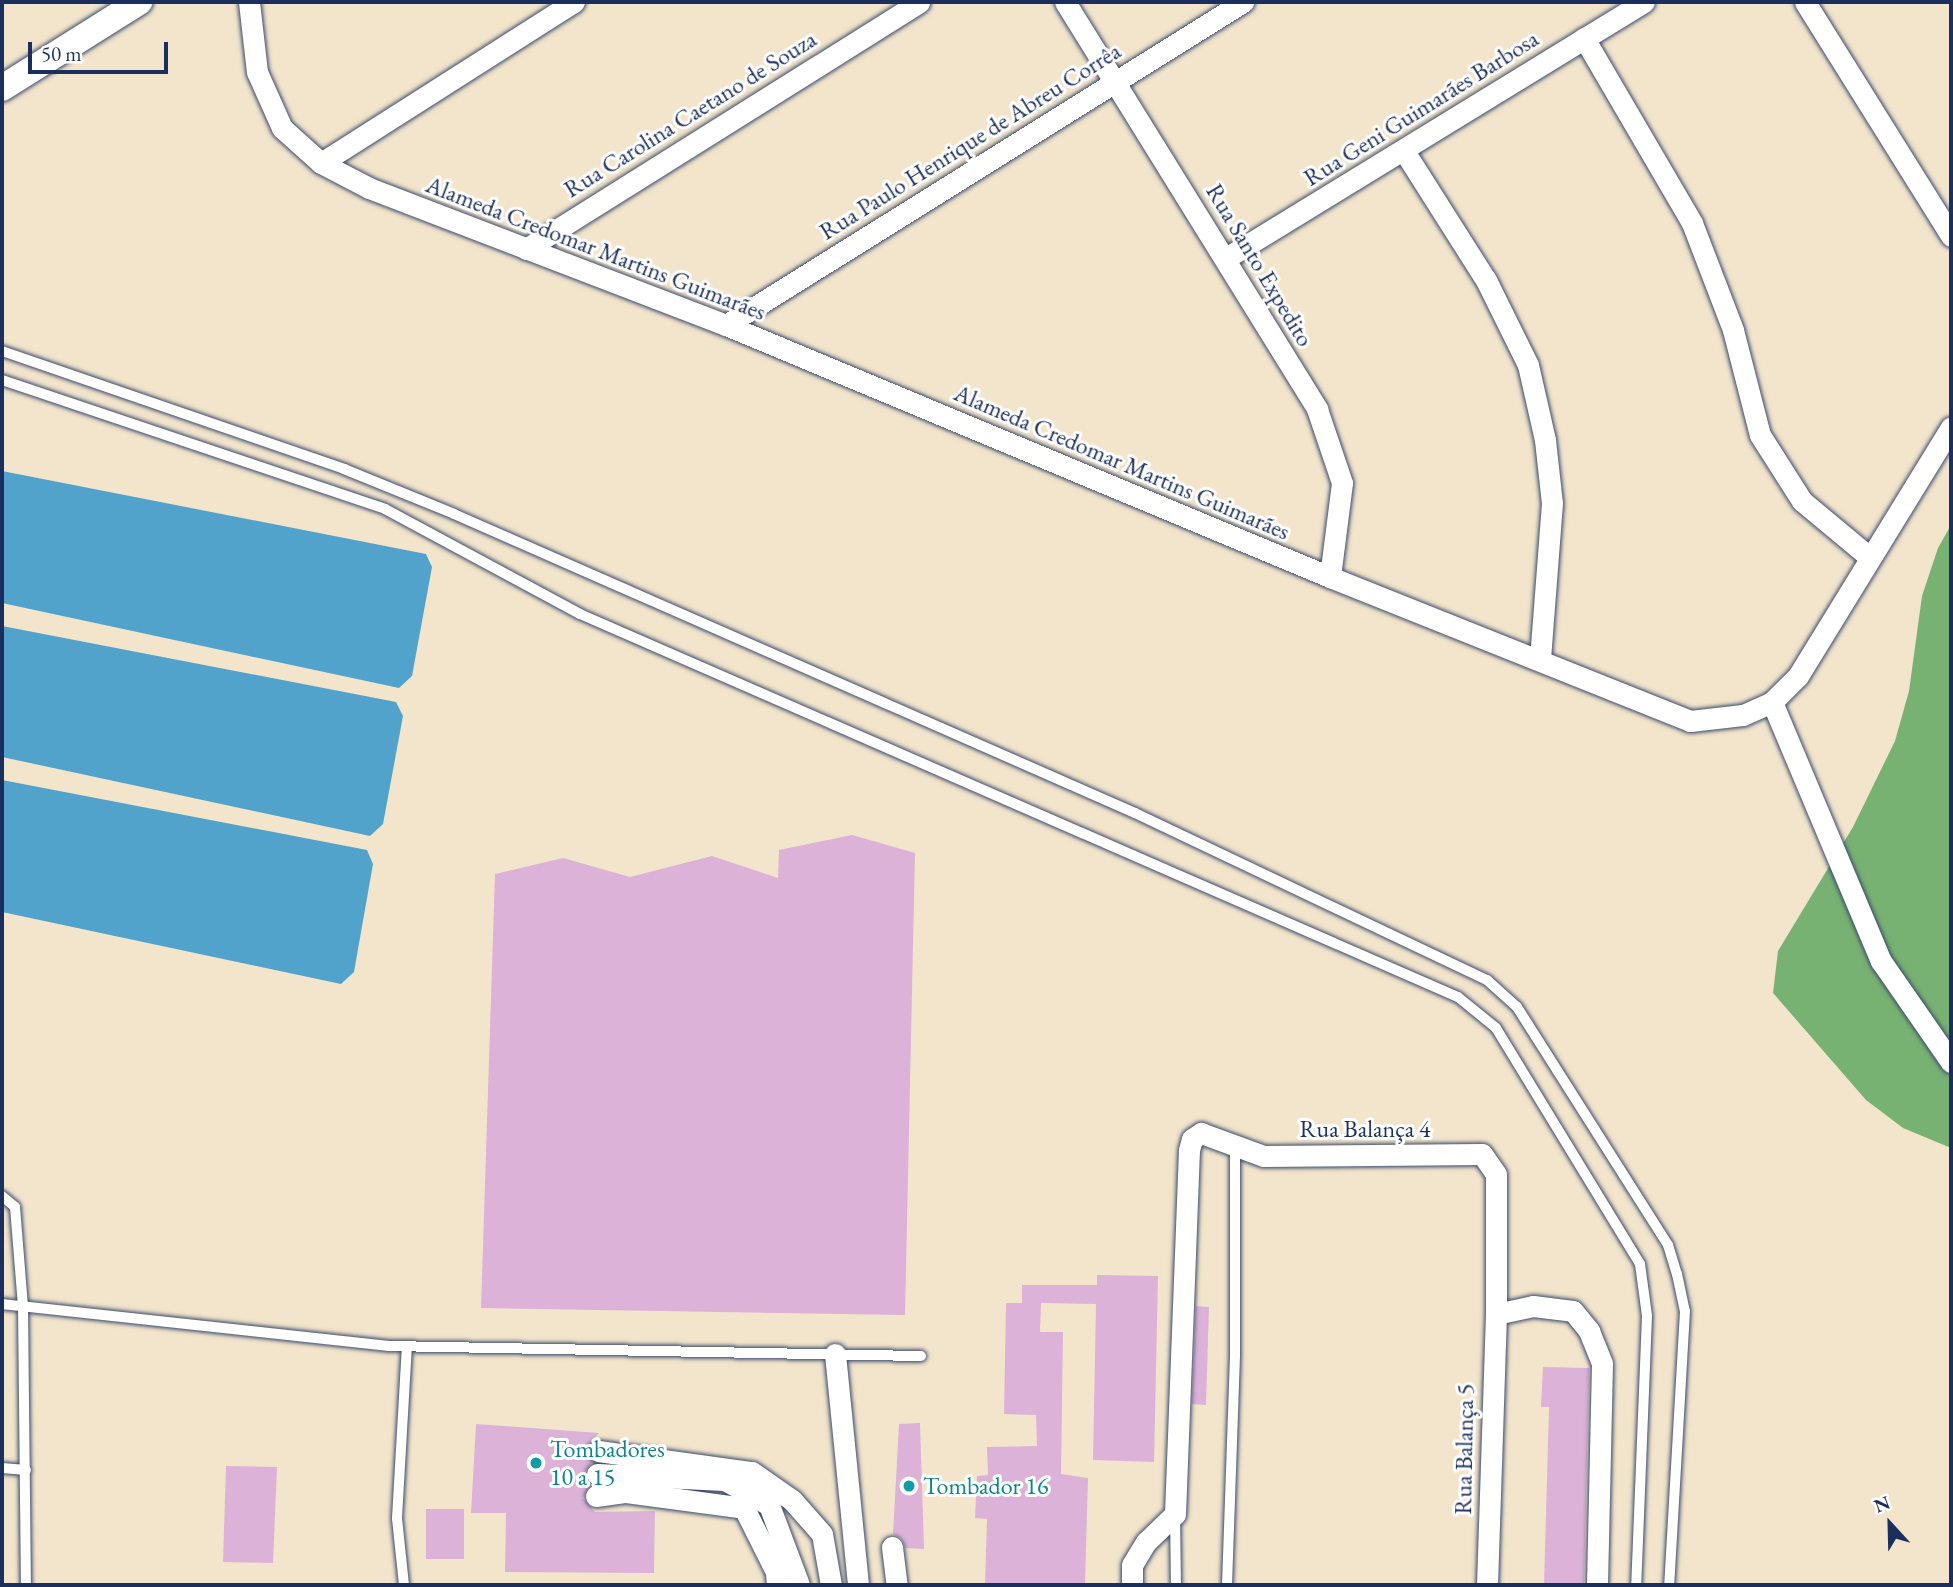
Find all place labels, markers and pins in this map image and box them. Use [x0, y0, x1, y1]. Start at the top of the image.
place label: Tombadores 10 a 15 [550, 1435, 665, 1491]
marker: Tombadores 10 a 15 [528, 1455, 544, 1471]
place label: Tombador 16 [923, 1472, 1048, 1500]
marker: Tombador 16 [901, 1478, 917, 1494]

